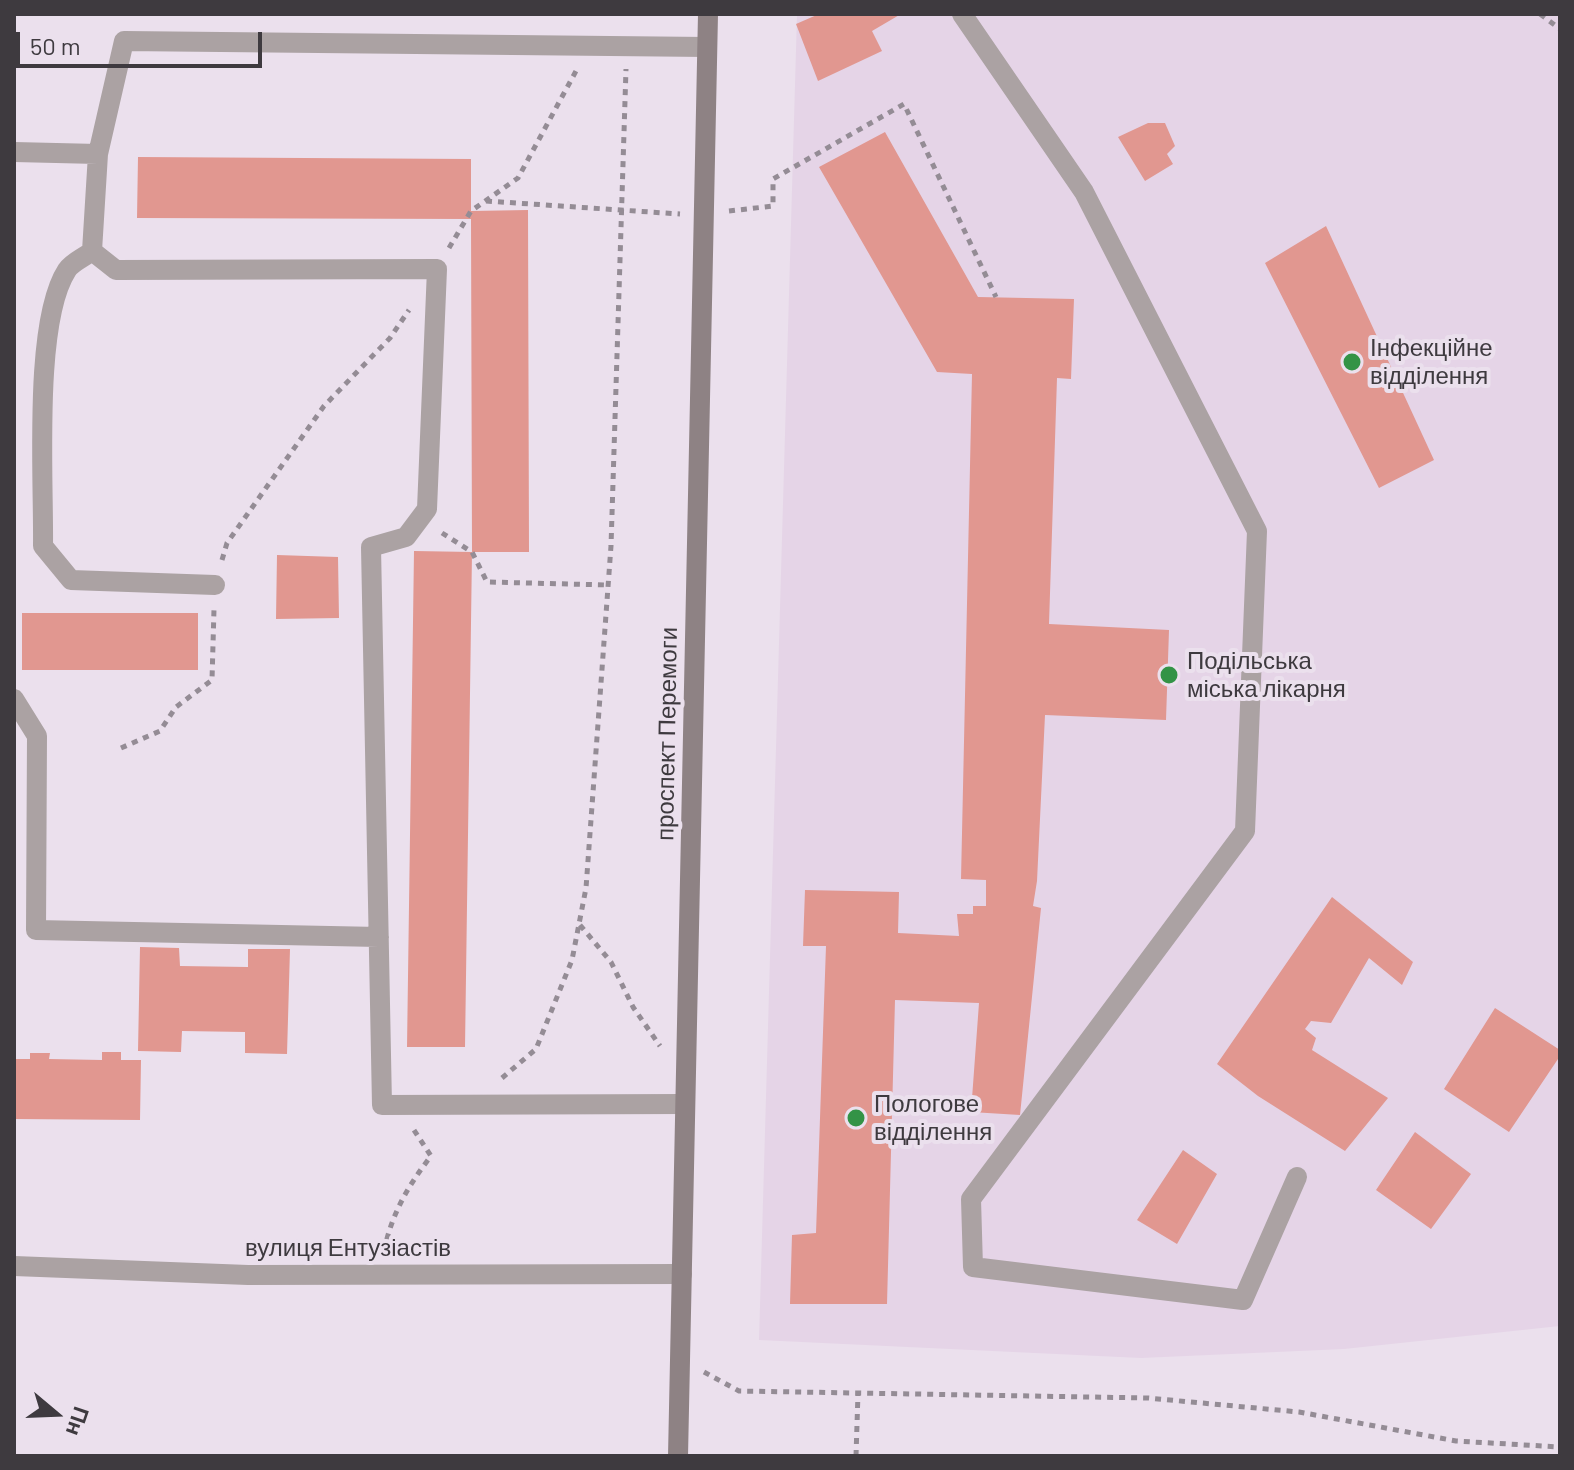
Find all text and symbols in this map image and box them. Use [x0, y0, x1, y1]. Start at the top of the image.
scale bar [20, 16, 266, 66]
text: 50 m [30, 31, 81, 60]
place label: Інфекційне відділення [1370, 334, 1493, 390]
marker: Інфекційне відділення [1341, 351, 1363, 373]
street label: проспект Перемоги [651, 627, 683, 841]
place label: Подільська міська лікарня [1187, 647, 1346, 703]
marker: Подільська міська лікарня [1158, 664, 1180, 686]
place label: Пологове відділення [874, 1090, 992, 1146]
marker: Пологове відділення [845, 1107, 867, 1129]
street label: вулиця Ентузіастів [245, 1234, 451, 1262]
north arrow [16, 1374, 96, 1454]
text: Пн [62, 1404, 96, 1440]

